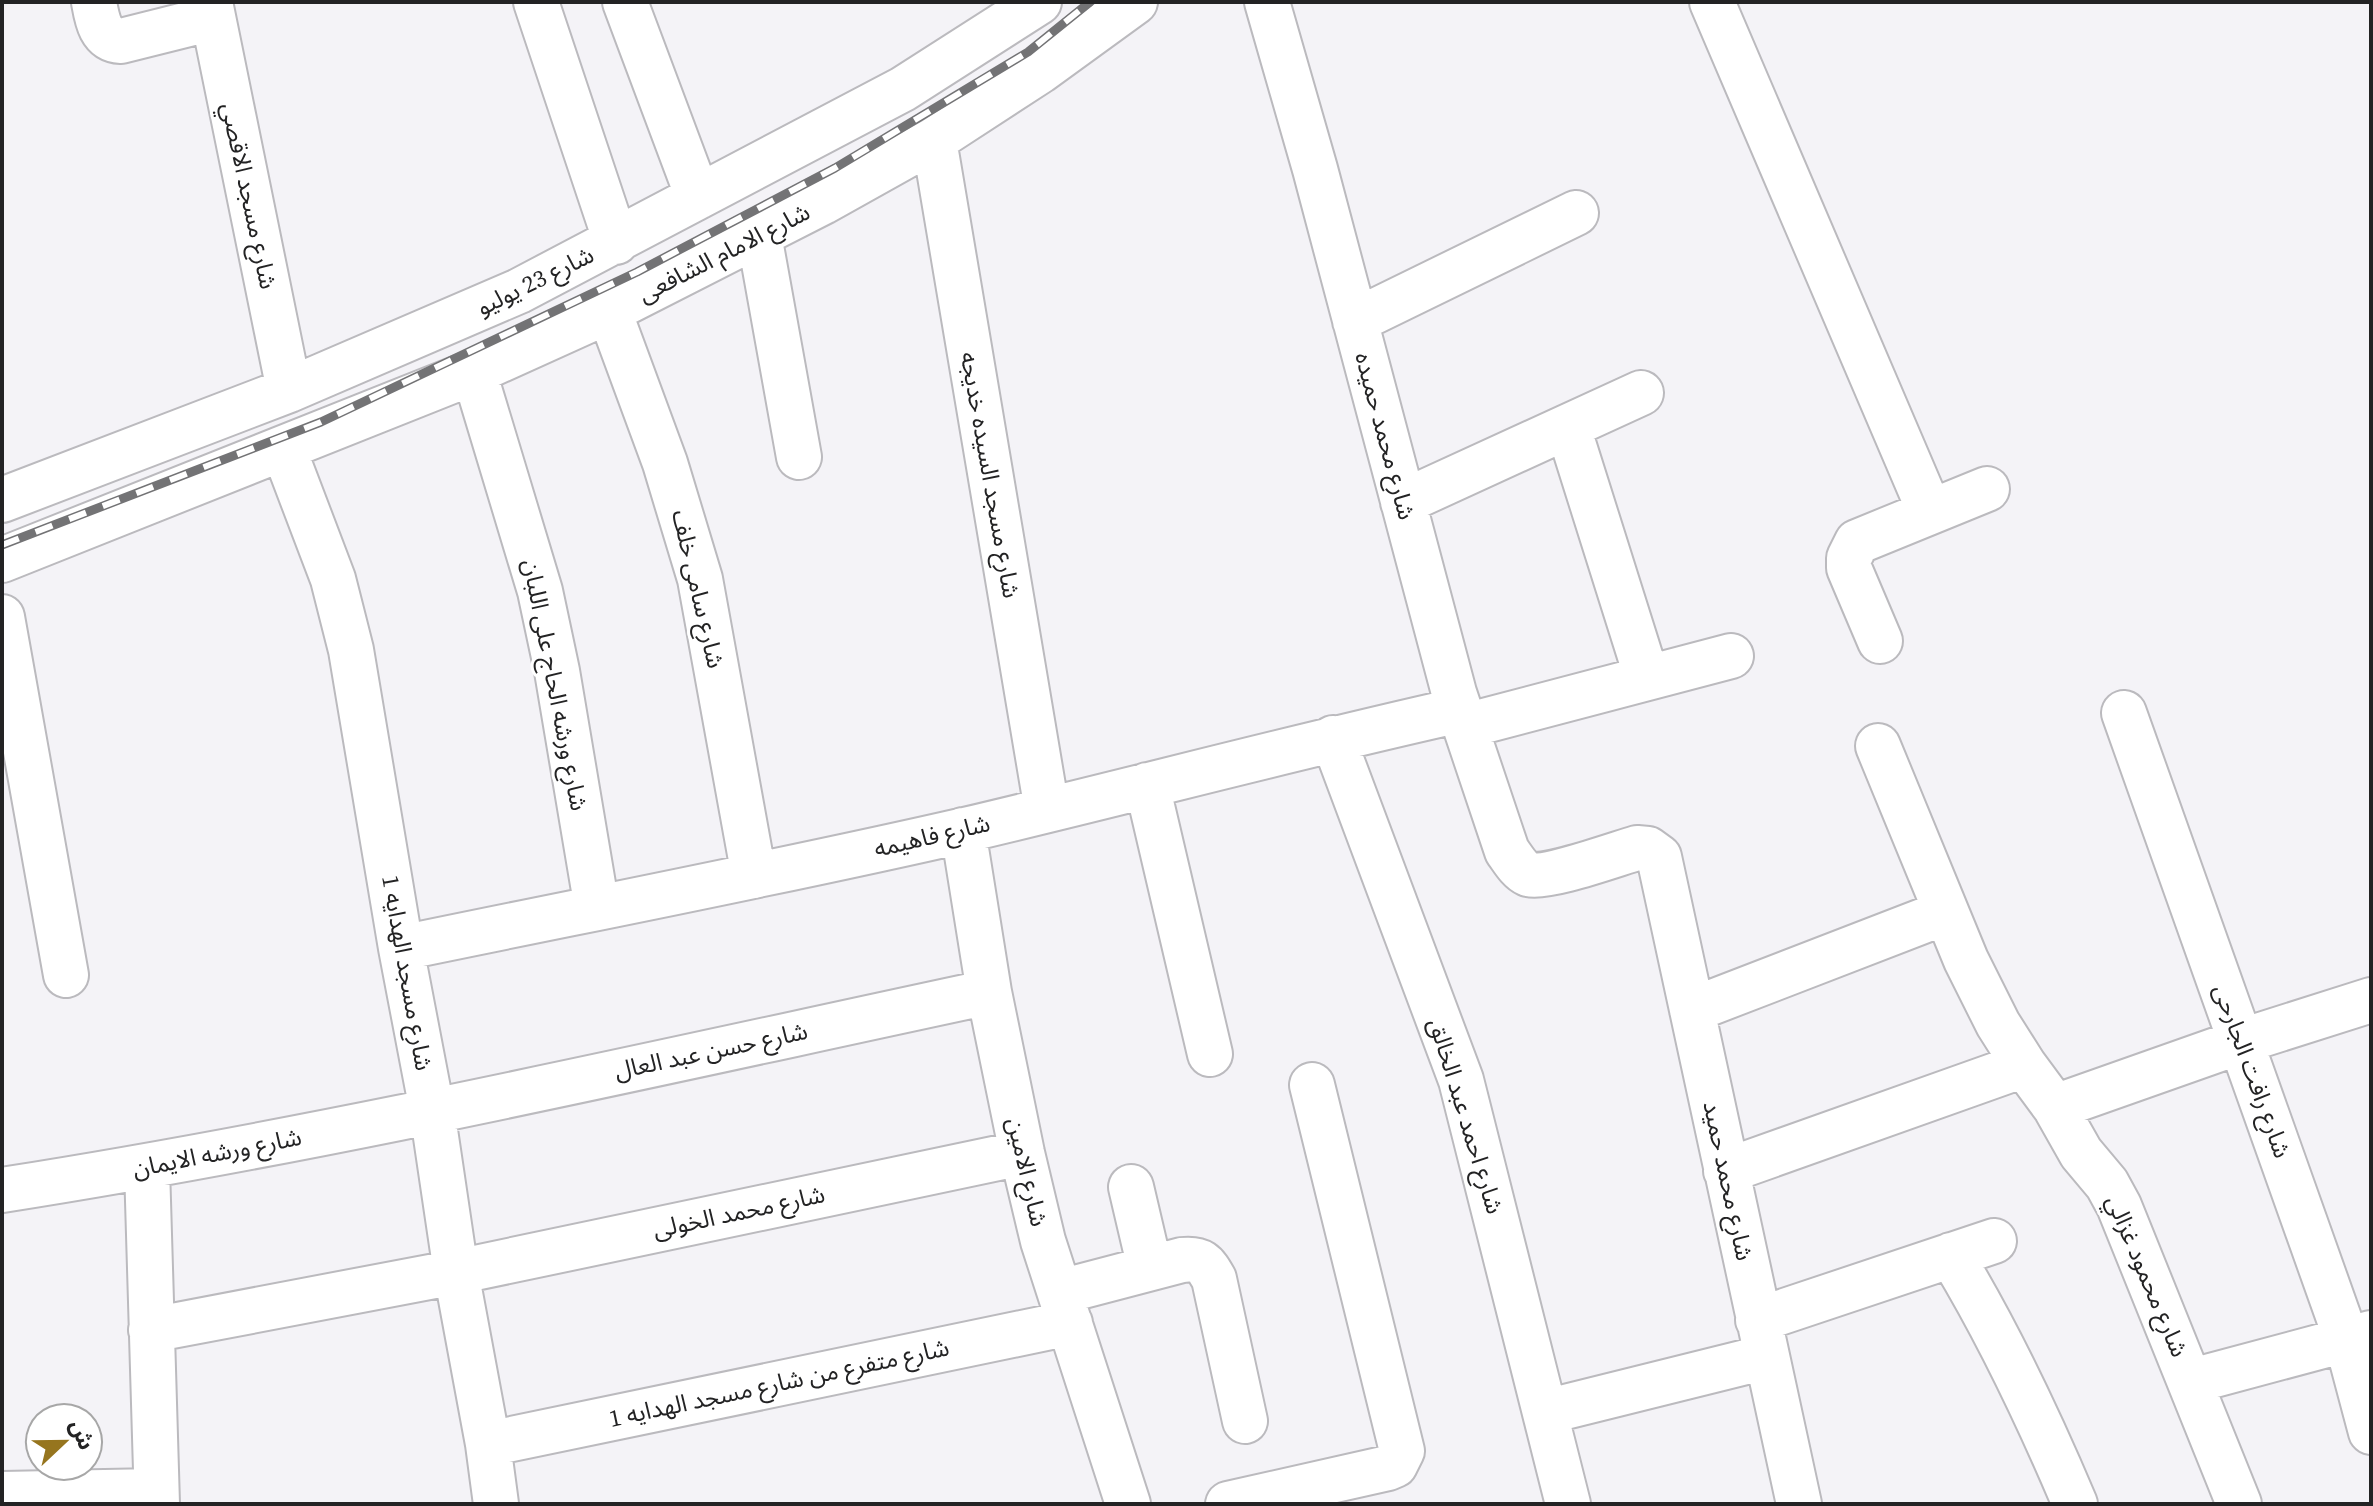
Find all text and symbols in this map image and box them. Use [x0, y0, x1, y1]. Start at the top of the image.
street label: شارع مسجد الاقصي [211, 100, 285, 293]
street label: شارع الامام الشافعى [632, 195, 816, 312]
street label: شارع 23 يوليو [470, 238, 600, 324]
street label: شارع مسجد السيده خديجه [952, 349, 1028, 601]
street label: شارع محمد حميده [1346, 349, 1424, 523]
street label: شارع سامى خلف [663, 506, 733, 672]
street label: شارع ورشه الحاج على اللبان [514, 556, 596, 814]
street label: شارع فاهيمه [871, 806, 993, 866]
street label: شارع مسجد الهدايه 1 [373, 873, 441, 1073]
street label: شارع رافت الجارحى [2205, 979, 2299, 1163]
street label: شارع حسن عبد العال [611, 1014, 811, 1088]
street label: شارع احمد عبد الخالق [1420, 1014, 1512, 1218]
street label: شارع محمد حميد [1695, 1098, 1761, 1264]
street label: شارع الامين [998, 1114, 1056, 1230]
street label: شارع ورشه الايمان [130, 1120, 304, 1186]
street label: شارع محمد الخولى [650, 1177, 828, 1247]
street label: شارع محمود غزالي [2096, 1190, 2196, 1363]
street label: شارع متفرع من شارع مسجد الهدايه 1 [606, 1330, 952, 1436]
north arrow [24, 1402, 104, 1482]
text: ش [63, 1415, 102, 1454]

